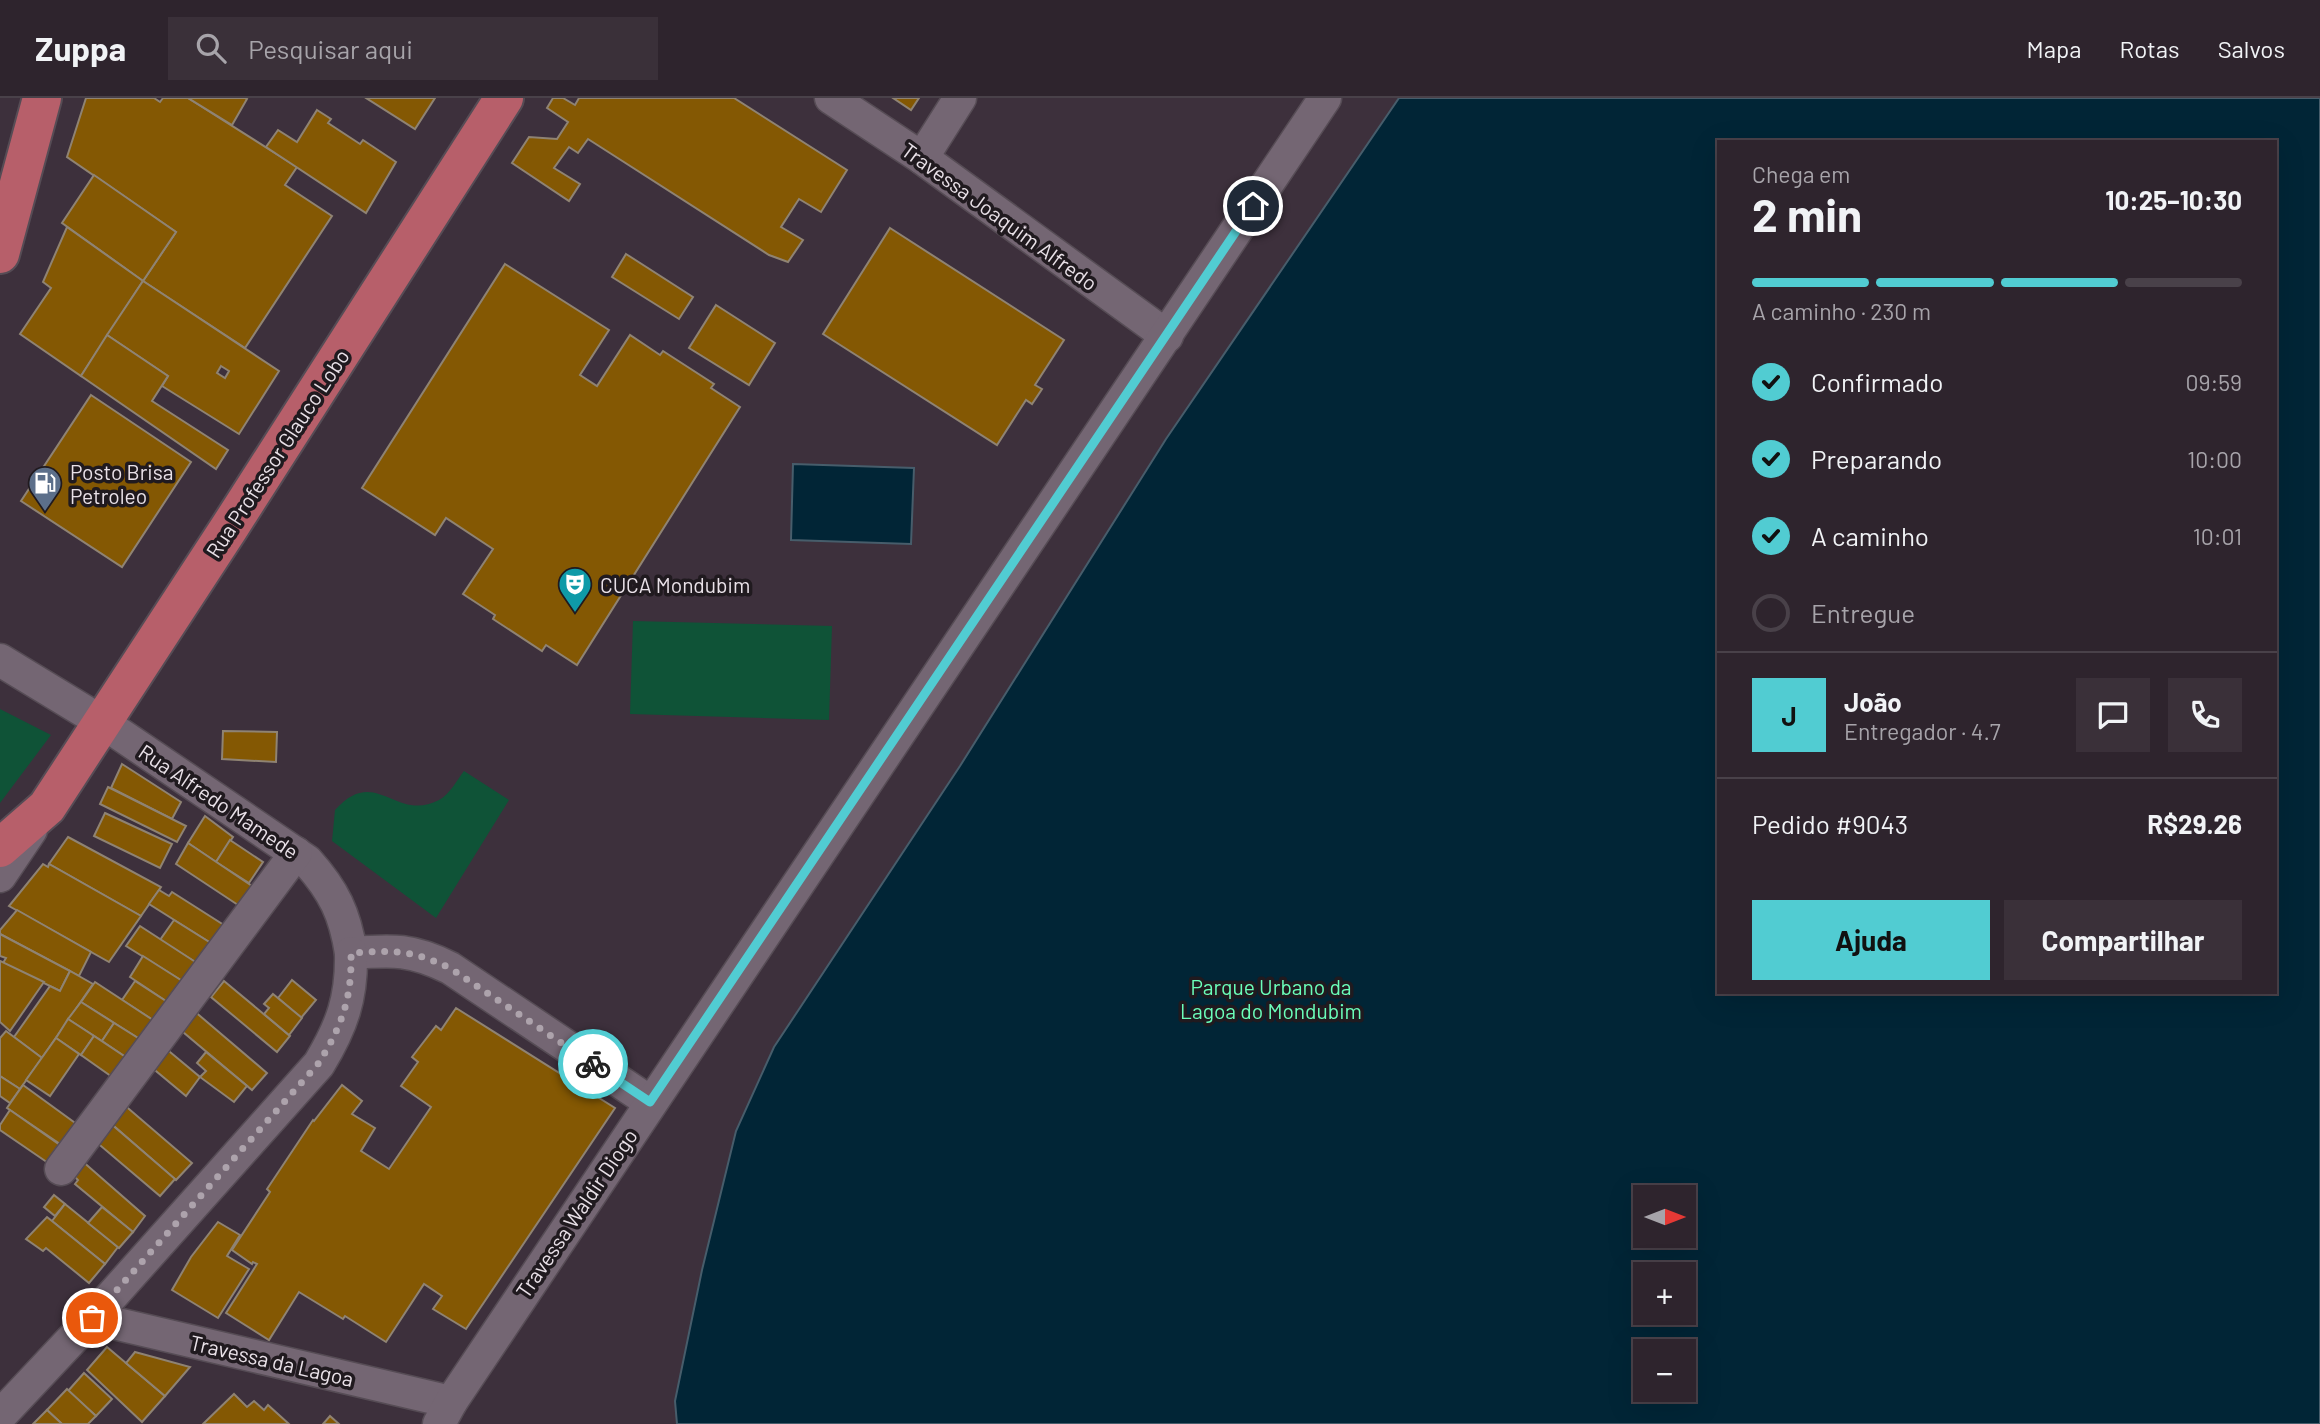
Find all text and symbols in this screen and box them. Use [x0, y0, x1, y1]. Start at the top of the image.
search box [168, 17, 658, 80]
text: Zuppa [35, 28, 126, 68]
icon: search [192, 29, 230, 67]
text: Pesquisar aqui [248, 33, 413, 64]
text: Mapa [2027, 34, 2082, 63]
text: Rotas [2120, 34, 2180, 63]
text: Salvos [2218, 34, 2285, 63]
street label: Travessa Joaquim Alfredo [897, 137, 1103, 295]
text: Chega em [1752, 160, 1850, 188]
pin [1223, 176, 1283, 236]
text: 10:25–10:30 [2105, 184, 2242, 215]
text: 2 min [1752, 186, 1862, 241]
icon: home [1234, 187, 1272, 225]
text: A caminho · 230 m [1752, 297, 1931, 325]
street label: Rua Professor Glauco Lobo [200, 344, 354, 562]
icon: check [1752, 363, 1790, 401]
text: Confirmado [1811, 366, 1943, 397]
text: 09:59 [2185, 368, 2242, 396]
icon: check [1752, 440, 1790, 478]
text: Preparando [1811, 443, 1942, 474]
text: 10:00 [2187, 445, 2242, 473]
place label: Posto Brisa Petroleo [70, 459, 174, 508]
fuel station icon: Posto Brisa Petroleo [26, 464, 64, 513]
icon: check [1752, 517, 1790, 555]
text: A caminho [1811, 520, 1929, 551]
text: 10:01 [2193, 522, 2242, 550]
theatre icon: CUCA Mondubim [556, 565, 594, 614]
place label: CUCA Mondubim [600, 572, 750, 597]
text: Entregue [1811, 597, 1915, 628]
button: chat [2076, 678, 2150, 752]
button: phone [2168, 678, 2242, 752]
text: João [1844, 686, 1902, 717]
text: J [1781, 700, 1797, 731]
text: Entregador · 4.7 [1844, 717, 2001, 745]
street label: Rua Alfredo Mamede [135, 738, 303, 864]
text: Pedido #9043 [1752, 808, 1908, 839]
text: R$29.26 [2147, 808, 2242, 839]
button: Ajuda [1752, 900, 1990, 980]
button: Compartilhar [2004, 900, 2242, 980]
park label: Parque Urbano da Lagoa do Mondubim [1180, 974, 1362, 1023]
courier [558, 1029, 628, 1099]
icon: bike [574, 1045, 612, 1083]
street label: Travessa Waldir Diogo [510, 1124, 642, 1302]
north arrow [1633, 1185, 1696, 1248]
map controls [1633, 1185, 1696, 1402]
button: + [1633, 1262, 1696, 1325]
pin [62, 1288, 122, 1348]
icon: bag [73, 1299, 111, 1337]
street label: Travessa da Lagoa [188, 1329, 356, 1391]
button: − [1633, 1339, 1696, 1402]

